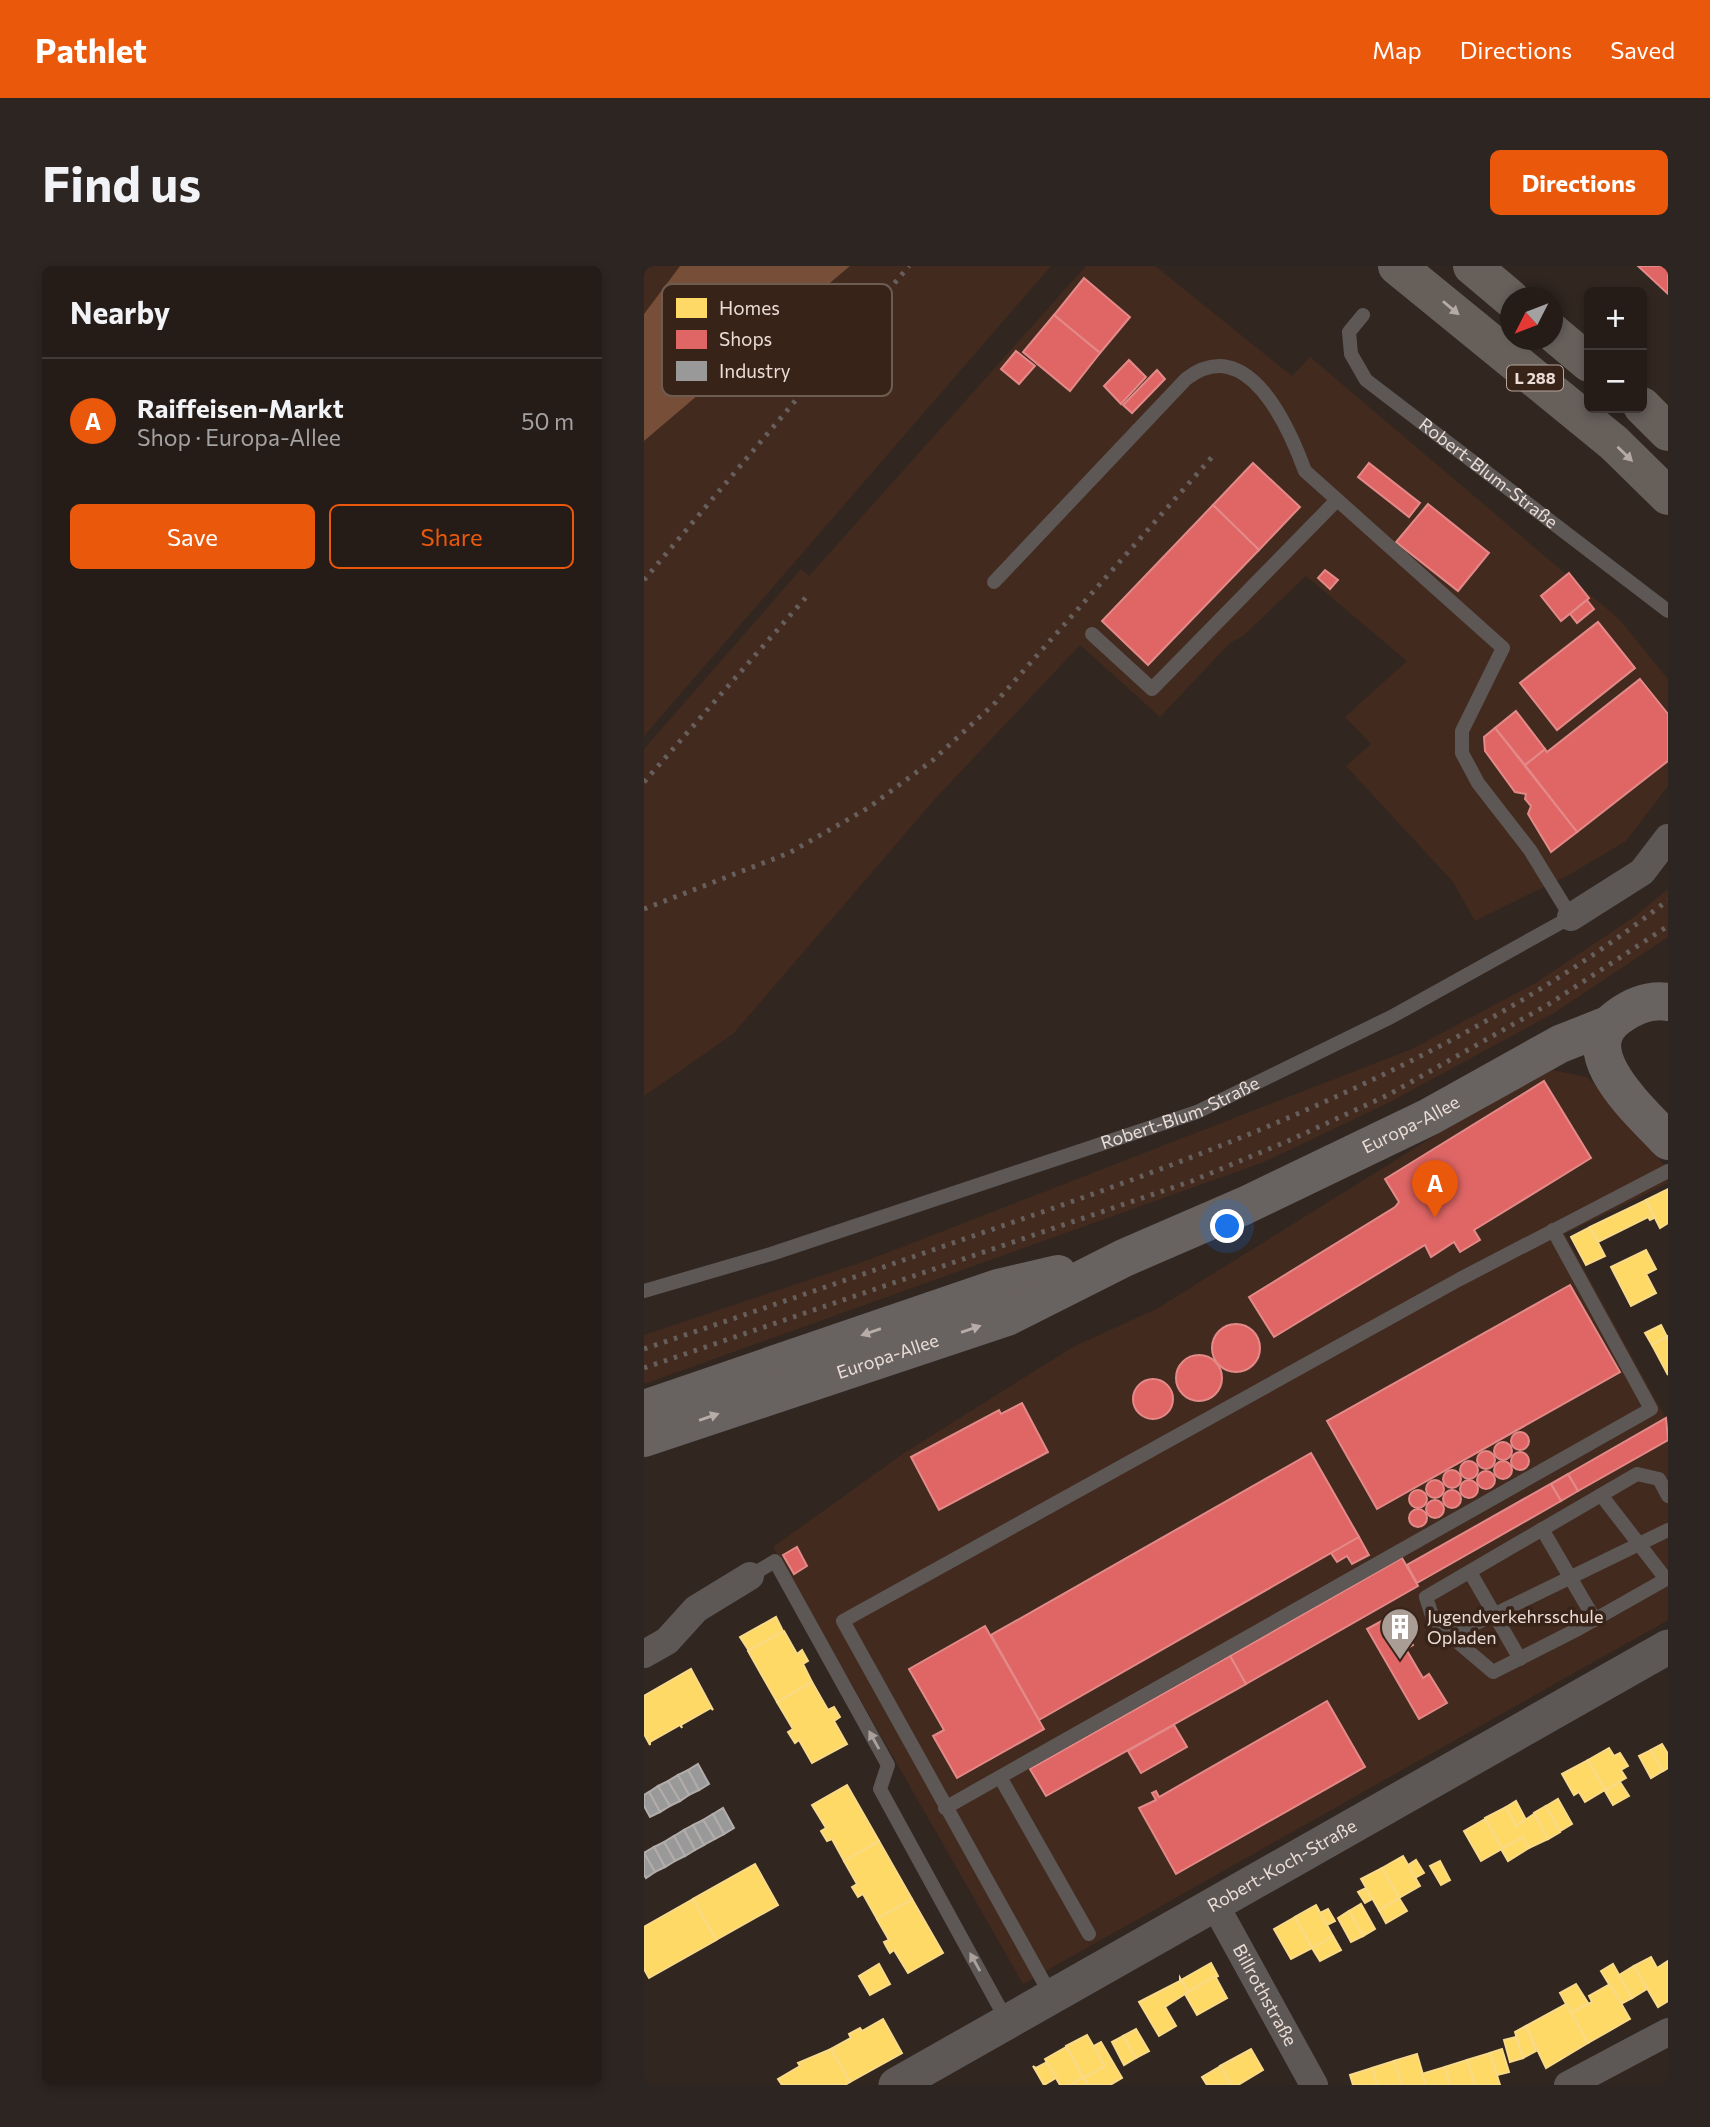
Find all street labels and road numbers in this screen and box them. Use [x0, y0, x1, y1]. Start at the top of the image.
road number: L 288 [1507, 366, 1563, 390]
street label: Robert-Blum-Straße [1415, 413, 1563, 533]
street label: Robert-Blum-Straße [1098, 1071, 1263, 1153]
street label: Europa-Allee [1358, 1090, 1463, 1158]
street label: Europa-Allee [834, 1329, 941, 1383]
street label: Robert-Koch-Straße [1203, 1814, 1360, 1916]
street label: Billrothstraße [1229, 1940, 1302, 2050]

